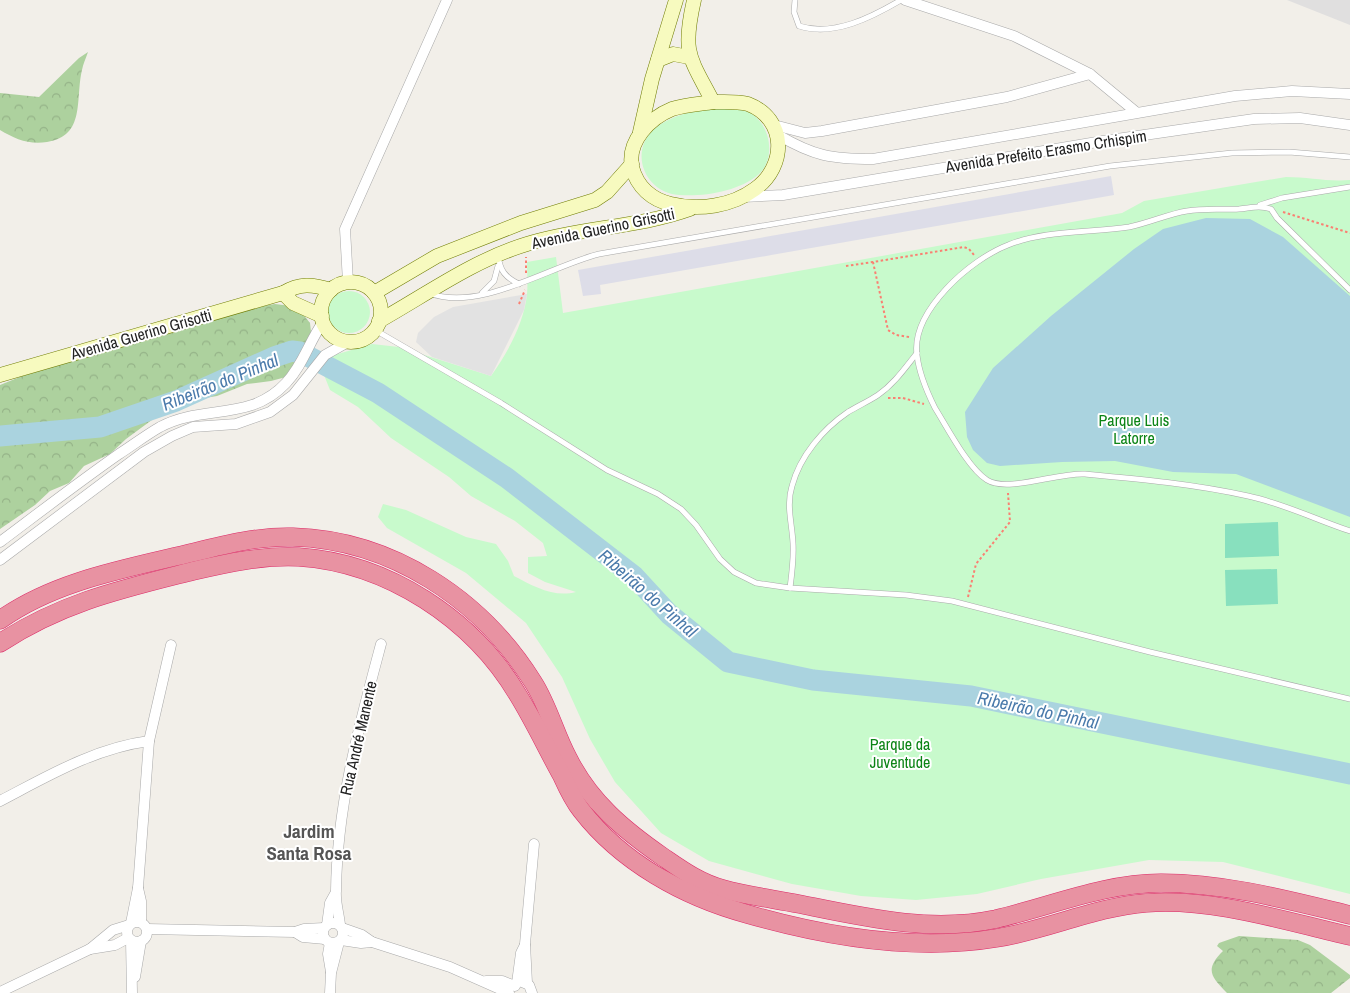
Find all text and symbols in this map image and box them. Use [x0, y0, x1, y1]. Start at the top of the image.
street label: Avenida Prefeito Erasmo Crhispim [943, 124, 1148, 178]
street label: Avenida Guerino Grisotti [528, 202, 677, 254]
street label: Avenida Guerino Grisotti [67, 303, 214, 365]
water label: Ribeirão do Pinhal [158, 347, 282, 417]
park label: Parque Luis Latorre [1099, 409, 1169, 449]
water label: Ribeirão do Pinhal [593, 543, 703, 643]
street label: Rua André Manente [334, 679, 382, 797]
water label: Ribeirão do Pinhal [975, 685, 1101, 735]
park label: Parque da Juventude [870, 733, 931, 773]
district label: Jardim Santa Rosa [267, 818, 352, 866]

